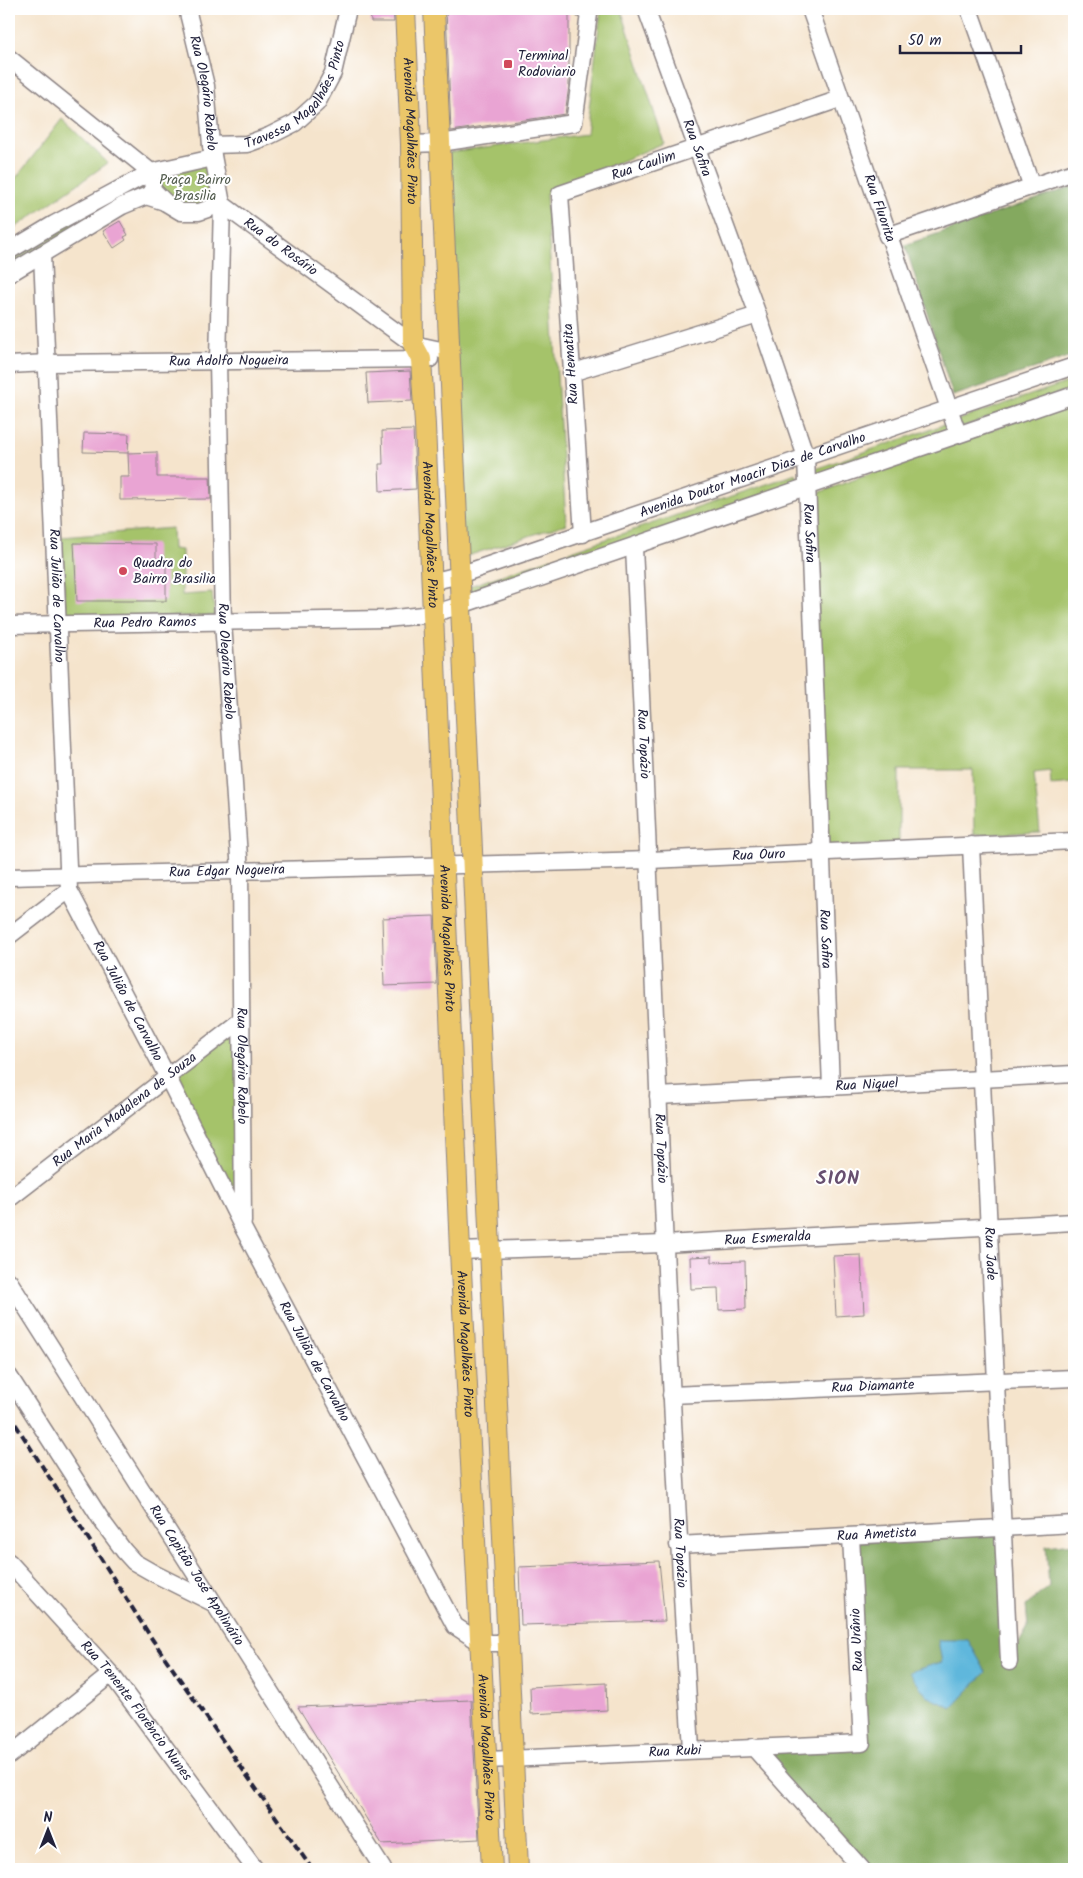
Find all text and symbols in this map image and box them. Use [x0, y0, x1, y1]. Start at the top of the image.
scale bar [900, 22, 1022, 54]
text: 50 m [908, 29, 942, 53]
street label: Rua Olegário Rabelo [183, 33, 223, 153]
street label: Travessa Magalhães Pinto [241, 38, 351, 155]
place label: Terminal Rodoviario [518, 45, 576, 83]
street label: Avenida Magalhães Pinto [396, 57, 423, 205]
marker: Terminal Rodoviario [502, 58, 514, 70]
street label: Rua Safira [676, 116, 717, 180]
street label: Rua Caulim [608, 145, 679, 187]
park label: Praça Bairro Brasilia [159, 169, 231, 207]
street label: Rua Fluorita [857, 171, 901, 245]
street label: Rua do Rosário [239, 212, 322, 282]
street label: Rua Hematita [557, 323, 585, 405]
street label: Rua Adolfo Nogueira [169, 349, 289, 373]
street label: Avenida Doutor Moacir Dias de Carvalho [637, 427, 869, 524]
street label: Avenida Magalhães Pinto [416, 461, 444, 609]
street label: Rua Safira [797, 503, 821, 563]
street label: Rua Julião de Carvalho [43, 528, 70, 663]
place label: Quadra do Bairro Brasilia [133, 552, 216, 590]
marker: Quadra do Bairro Brasilia [117, 565, 129, 577]
street label: Rua Olegário Rabelo [212, 603, 241, 720]
street label: Rua Pedro Ramos [93, 611, 197, 635]
street label: Rua Topázio [631, 708, 656, 779]
street label: Rua Ouro [731, 843, 786, 867]
street label: Rua Edgar Nogueira [169, 859, 285, 884]
street label: Avenida Magalhães Pinto [433, 864, 461, 1012]
street label: Rua Safira [813, 909, 837, 969]
street label: Rua Julião de Carvalho [86, 937, 168, 1065]
street label: Rua Olegário Rabelo [230, 1007, 253, 1124]
street label: Rua Maria Madalena de Souza [48, 1047, 202, 1173]
street label: Rua Niquel [835, 1072, 899, 1098]
street label: Rua Topázio [648, 1113, 673, 1184]
district label: SION [816, 1164, 860, 1194]
street label: Rua Esmeralda [724, 1225, 812, 1252]
street label: Rua Jade [978, 1226, 1002, 1282]
street label: Avenida Magalhães Pinto [450, 1270, 480, 1418]
street label: Rua Julião de Carvalho [273, 1297, 355, 1426]
street label: Rua Diamante [831, 1374, 915, 1399]
street label: Rua Capitão José Apolinário [143, 1501, 249, 1650]
street label: Rua Topázio [667, 1517, 693, 1589]
street label: Rua Ametista [836, 1521, 917, 1548]
street label: Rua Urânio [844, 1608, 870, 1672]
street label: Rua Tenente Florêncio Nunes [75, 1636, 198, 1786]
street label: Avenida Magalhães Pinto [471, 1673, 500, 1821]
street label: Rua Rubi [648, 1739, 702, 1764]
north arrow [22, 1806, 72, 1856]
text: N [44, 1807, 53, 1829]

